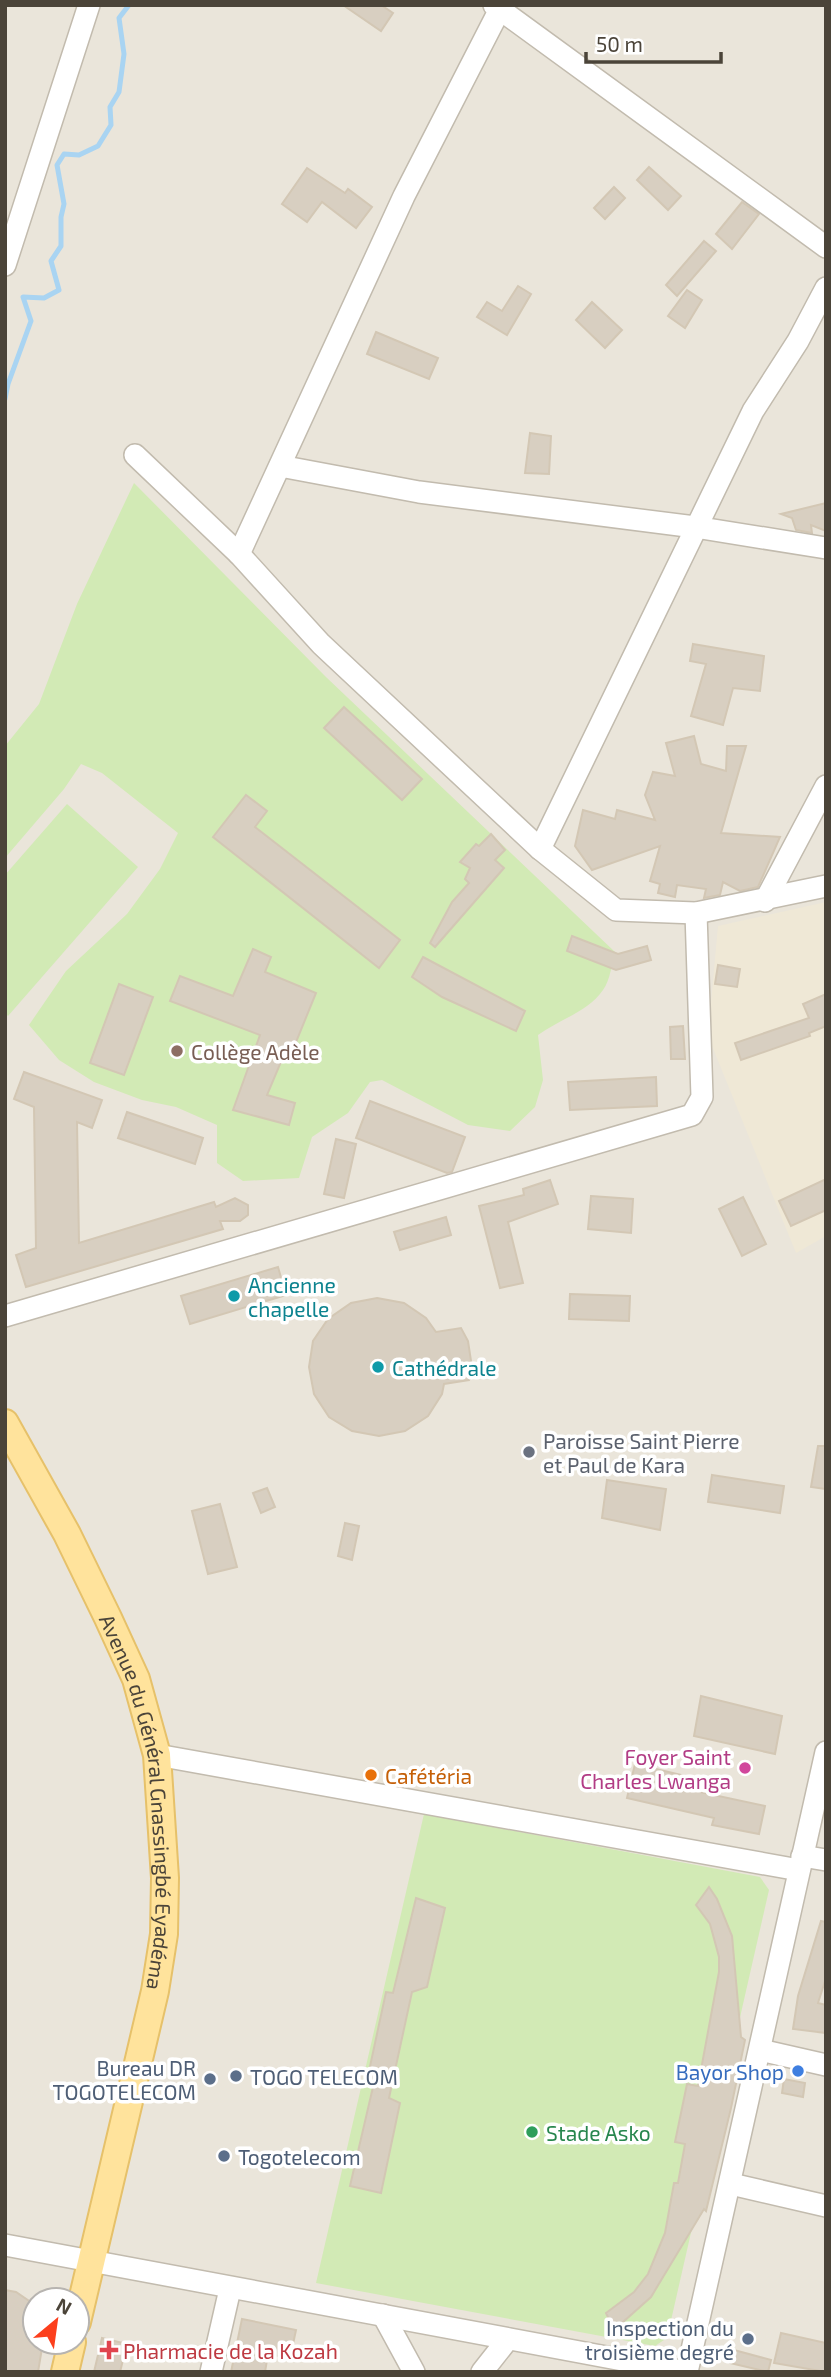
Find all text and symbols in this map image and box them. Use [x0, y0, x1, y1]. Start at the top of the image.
scale bar [586, 21, 721, 65]
text: 50 m [596, 31, 643, 56]
place label: Collège Adèle [191, 1039, 320, 1064]
marker: Collège Adèle [169, 1043, 185, 1059]
place label: Ancienne chapelle [248, 1272, 336, 1321]
marker: Ancienne chapelle [226, 1288, 242, 1304]
place label: Cathédrale [392, 1355, 496, 1380]
marker: Cathédrale [370, 1359, 386, 1375]
place label: Paroisse Saint Pierre et Paul de Kara [543, 1428, 740, 1477]
marker: Paroisse Saint Pierre et Paul de Kara [521, 1444, 537, 1460]
street label: Avenue du Général Gnassingbé Eyadéma [95, 1610, 178, 1992]
place label: Foyer Saint Charles Lwanga [580, 1744, 731, 1793]
marker: Foyer Saint Charles Lwanga [737, 1760, 753, 1776]
place label: Cafétéria [385, 1763, 472, 1788]
marker: Cafétéria [363, 1767, 379, 1783]
place label: Bureau DR TOGOTELECOM [53, 2055, 196, 2104]
place label: Bayor Shop [676, 2059, 784, 2084]
marker: Bayor Shop [790, 2063, 806, 2079]
place label: TOGO TELECOM [250, 2064, 398, 2089]
marker: TOGO TELECOM [228, 2068, 244, 2084]
marker: Bureau DR TOGOTELECOM [202, 2071, 218, 2087]
place label: Stade Asko [546, 2120, 651, 2145]
marker: Stade Asko [524, 2124, 540, 2140]
place label: Togotelecom [238, 2144, 361, 2169]
marker: Togotelecom [216, 2148, 232, 2164]
north arrow [21, 2286, 91, 2356]
text: N [53, 2292, 76, 2319]
place label: Inspection du troisième degré [585, 2315, 734, 2364]
marker: Inspection du troisième degré [740, 2331, 756, 2347]
place label: Pharmacie de la Kozah [123, 2338, 338, 2363]
marker: Pharmacie de la Kozah [101, 2342, 117, 2358]

